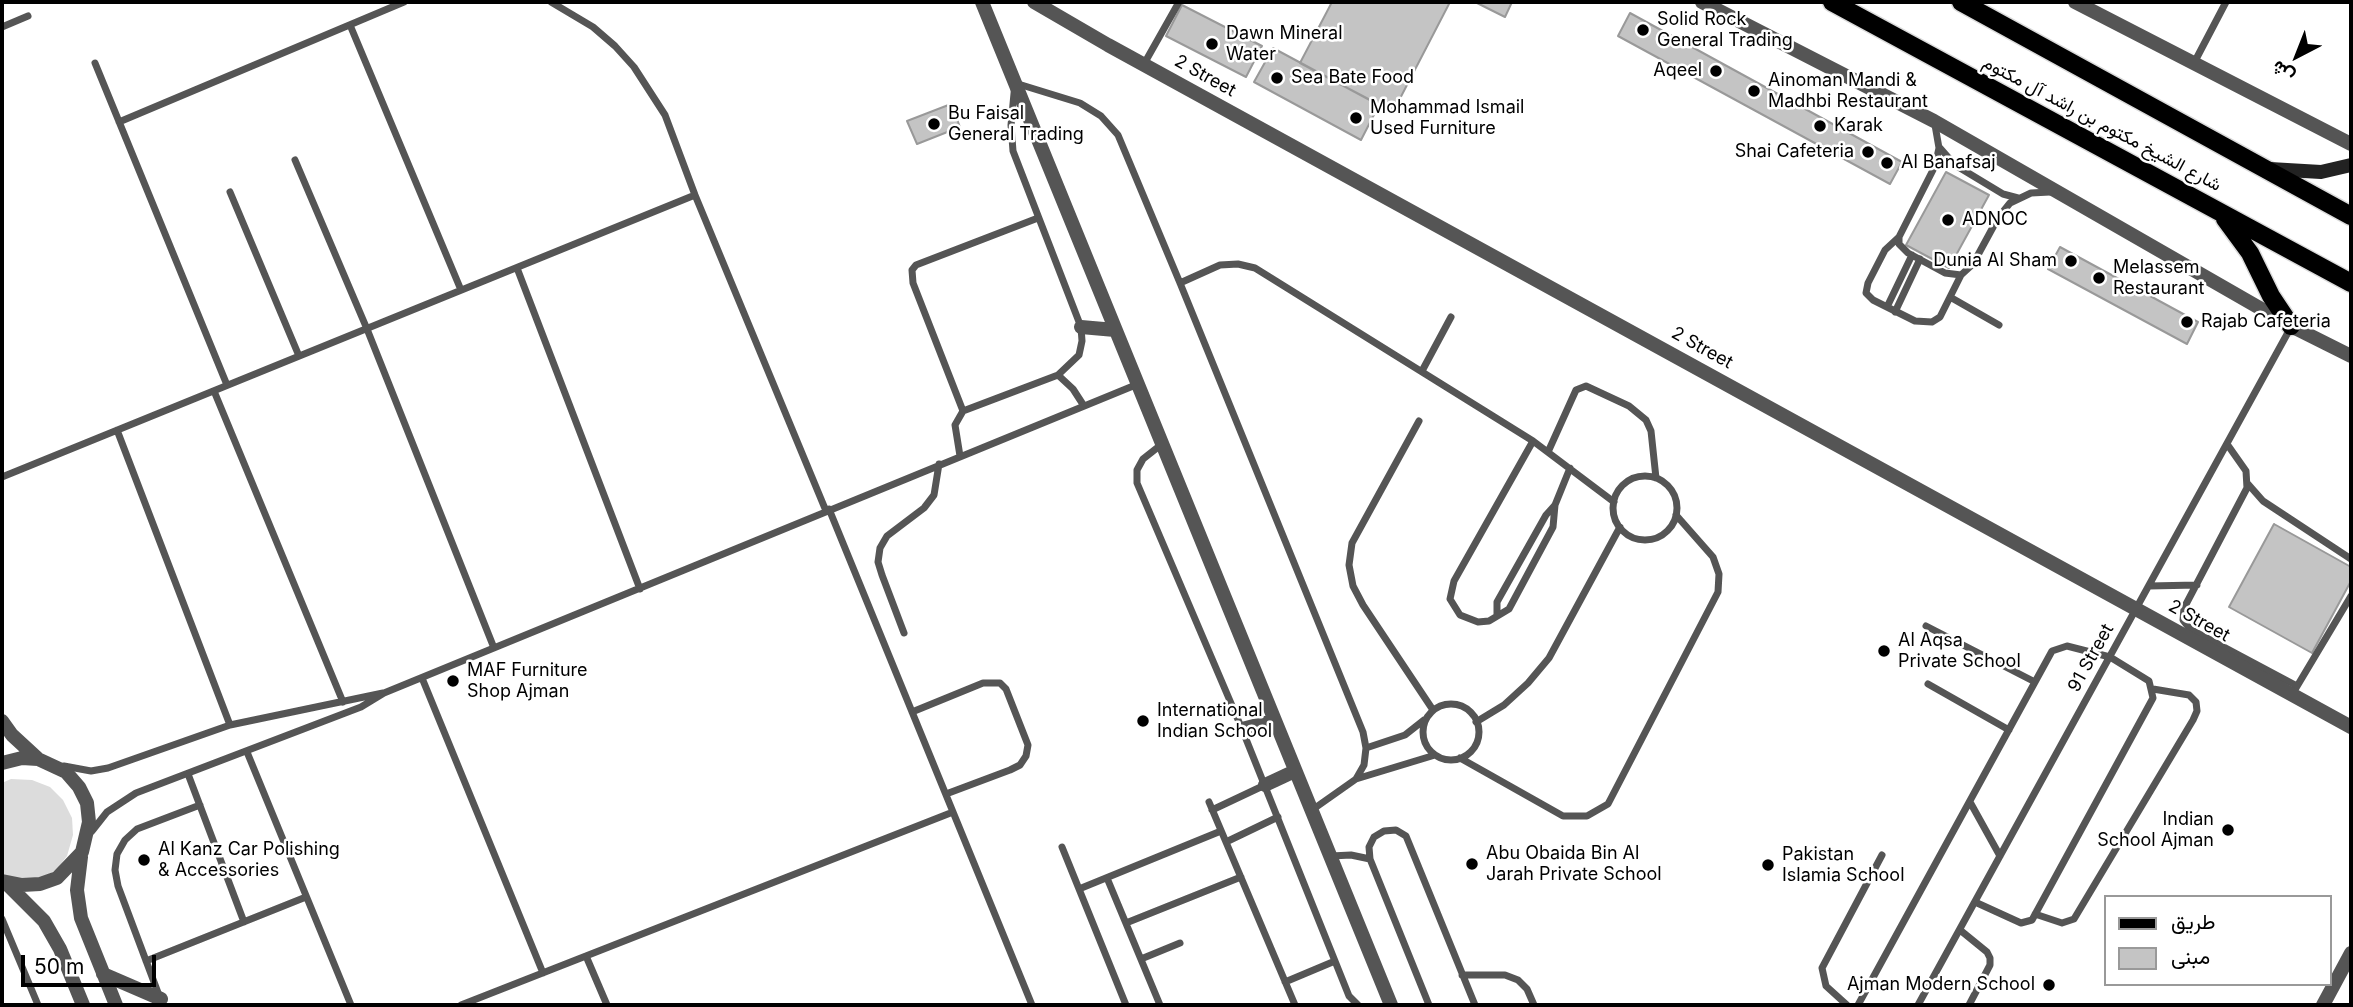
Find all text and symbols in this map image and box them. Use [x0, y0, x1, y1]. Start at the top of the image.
place label: Solid Rock General Trading [1657, 9, 1793, 52]
north arrow [2262, 21, 2332, 91]
marker: Solid Rock General Trading [1635, 22, 1651, 38]
place label: Dawn Mineral Water [1226, 23, 1343, 66]
marker: Dawn Mineral Water [1204, 36, 1220, 52]
street label: 2 Street [1171, 50, 1239, 102]
street label: شارع الشيخ مكتوم بن راشد آل مكتوم [1979, 52, 2225, 196]
text: ش [2266, 56, 2299, 88]
place label: Aqeel [1653, 60, 1702, 82]
marker: Aqeel [1708, 63, 1724, 79]
place label: Sea Bate Food [1291, 67, 1414, 89]
marker: Sea Bate Food [1269, 70, 1285, 86]
place label: Ainoman Mandi & Madhbi Restaurant [1768, 70, 1928, 112]
marker: Ainoman Mandi & Madhbi Restaurant [1746, 83, 1762, 99]
place label: Mohammad Ismail Used Furniture [1370, 97, 1524, 140]
place label: Bu Faisal General Trading [948, 103, 1084, 146]
marker: Mohammad Ismail Used Furniture [1348, 110, 1364, 126]
place label: Karak [1834, 115, 1883, 137]
marker: Bu Faisal General Trading [926, 116, 942, 132]
marker: Karak [1812, 118, 1828, 134]
place label: Shai Cafeteria [1735, 141, 1854, 163]
marker: Shai Cafeteria [1860, 144, 1876, 160]
place label: Al Banafsaj [1901, 152, 1996, 174]
marker: Al Banafsaj [1879, 155, 1895, 171]
place label: ADNOC [1962, 209, 2028, 231]
marker: ADNOC [1940, 212, 1956, 228]
place label: Dunia Al Sham [1933, 250, 2057, 272]
marker: Dunia Al Sham [2063, 253, 2079, 269]
place label: Melassem Restaurant [2113, 257, 2204, 300]
marker: Melassem Restaurant [2091, 270, 2107, 286]
place label: Rajab Cafeteria [2201, 311, 2331, 333]
marker: Rajab Cafeteria [2179, 314, 2195, 330]
street label: 2 Street [1668, 322, 1736, 374]
street label: 2 Street [2165, 595, 2233, 647]
street label: 91 Street [2064, 620, 2118, 696]
place label: Al Aqsa Private School [1898, 630, 2021, 672]
marker: Al Aqsa Private School [1876, 643, 1892, 659]
place label: MAF Furniture Shop Ajman [467, 660, 588, 702]
marker: MAF Furniture Shop Ajman [445, 673, 461, 689]
place label: International Indian School [1157, 700, 1272, 742]
marker: International Indian School [1135, 713, 1151, 729]
place label: Indian School Ajman [2097, 809, 2214, 852]
marker: Indian School Ajman [2220, 822, 2236, 838]
place label: Al Kanz Car Polishing & Accessories [158, 839, 340, 882]
place label: Abu Obaida Bin Al Jarah Private School [1486, 843, 1662, 886]
place label: Pakistan Islamia School [1782, 844, 1905, 886]
marker: Al Kanz Car Polishing & Accessories [136, 852, 152, 868]
marker: Abu Obaida Bin Al Jarah Private School [1464, 856, 1480, 872]
marker: Pakistan Islamia School [1760, 857, 1776, 873]
legend [2104, 895, 2332, 986]
text: طريق [2171, 909, 2216, 934]
scale bar [24, 940, 159, 984]
text: مبنى [2171, 944, 2210, 969]
text: 50 m [34, 954, 84, 979]
place label: Ajman Modern School [1847, 974, 2035, 996]
marker: Ajman Modern School [2041, 977, 2057, 993]

